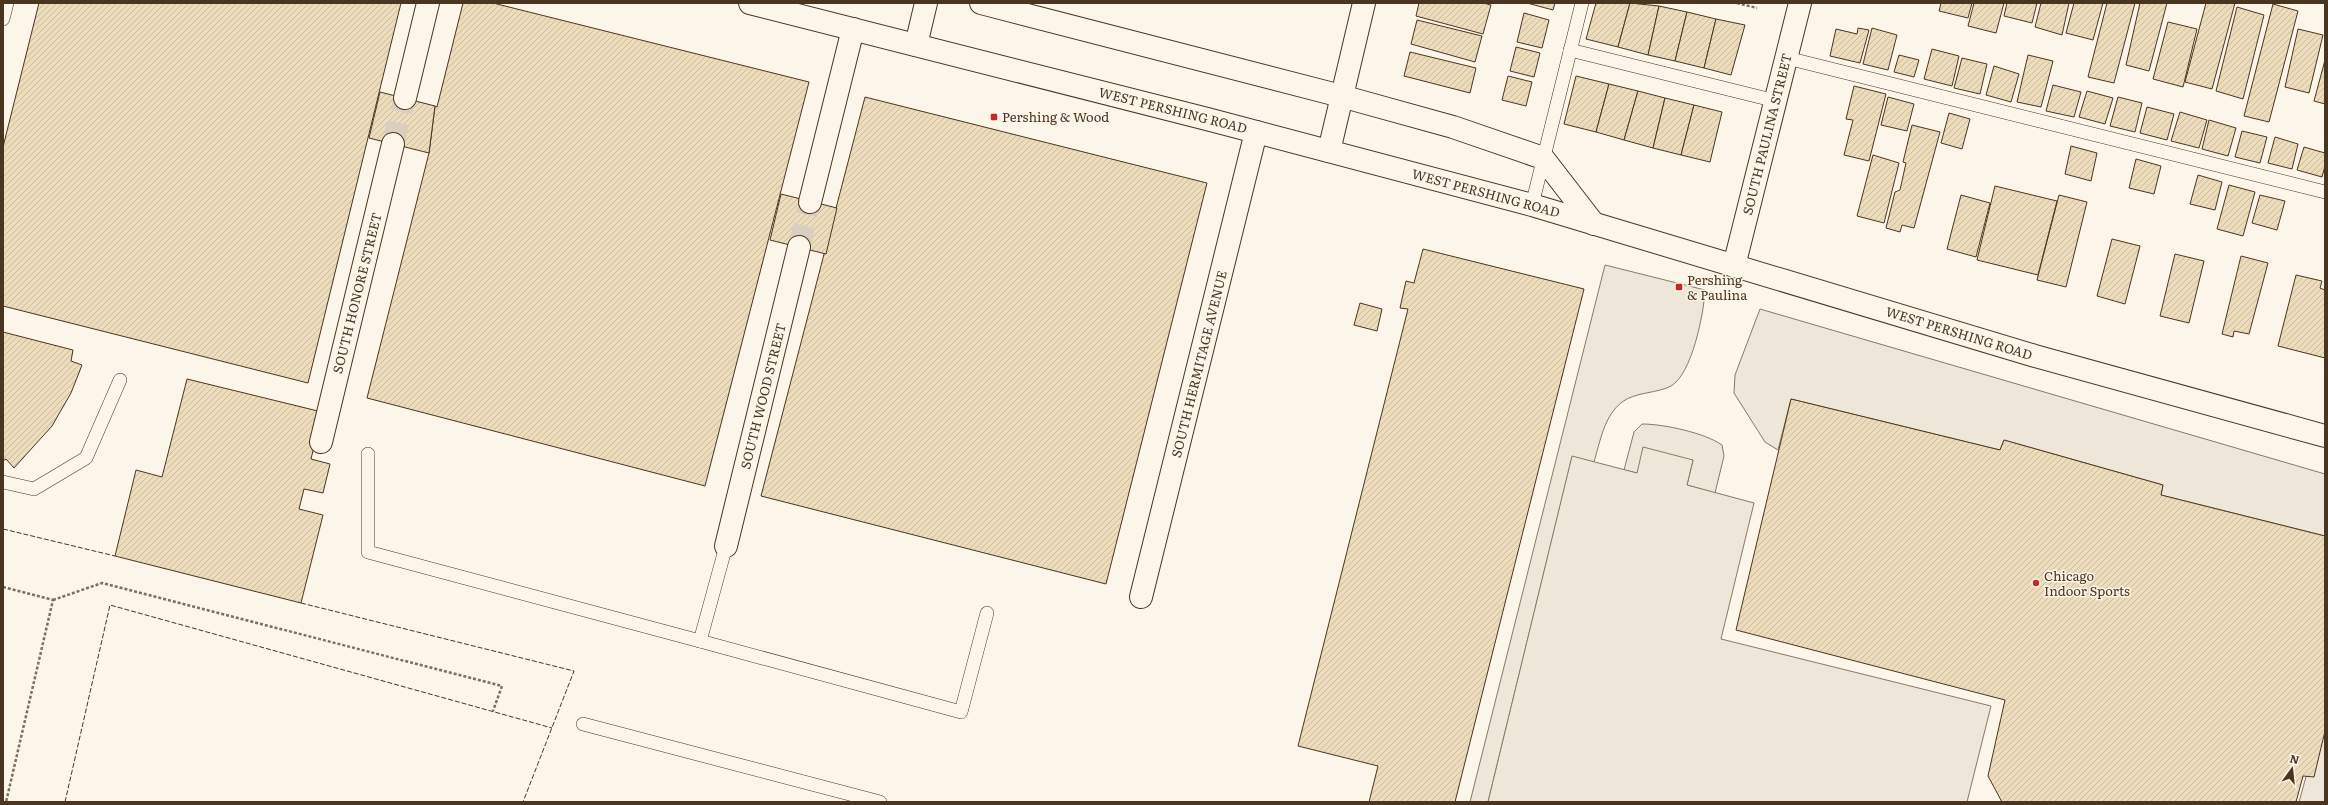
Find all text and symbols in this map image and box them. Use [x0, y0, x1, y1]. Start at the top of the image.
street label: SOUTH PAULINA STREET [1737, 51, 1796, 217]
street label: WEST PERSHING ROAD [1097, 82, 1249, 137]
place label: Pershing & Wood [1002, 107, 1109, 126]
marker: Pershing & Wood [989, 112, 999, 122]
street label: WEST PERSHING ROAD [1410, 164, 1562, 221]
street label: SOUTH HONORE STREET [327, 210, 386, 375]
street label: SOUTH HERMITAGE AVENUE [1166, 268, 1231, 459]
place label: Pershing & Paulina [1687, 270, 1747, 304]
marker: Pershing & Paulina [1674, 282, 1684, 292]
street label: WEST PERSHING ROAD [1884, 301, 2035, 364]
street label: SOUTH WOOD STREET [735, 321, 790, 471]
place label: Chicago Indoor Sports [2044, 566, 2130, 600]
marker: Chicago Indoor Sports [2031, 578, 2041, 588]
north arrow [2272, 749, 2312, 789]
text: N [2288, 749, 2301, 767]

